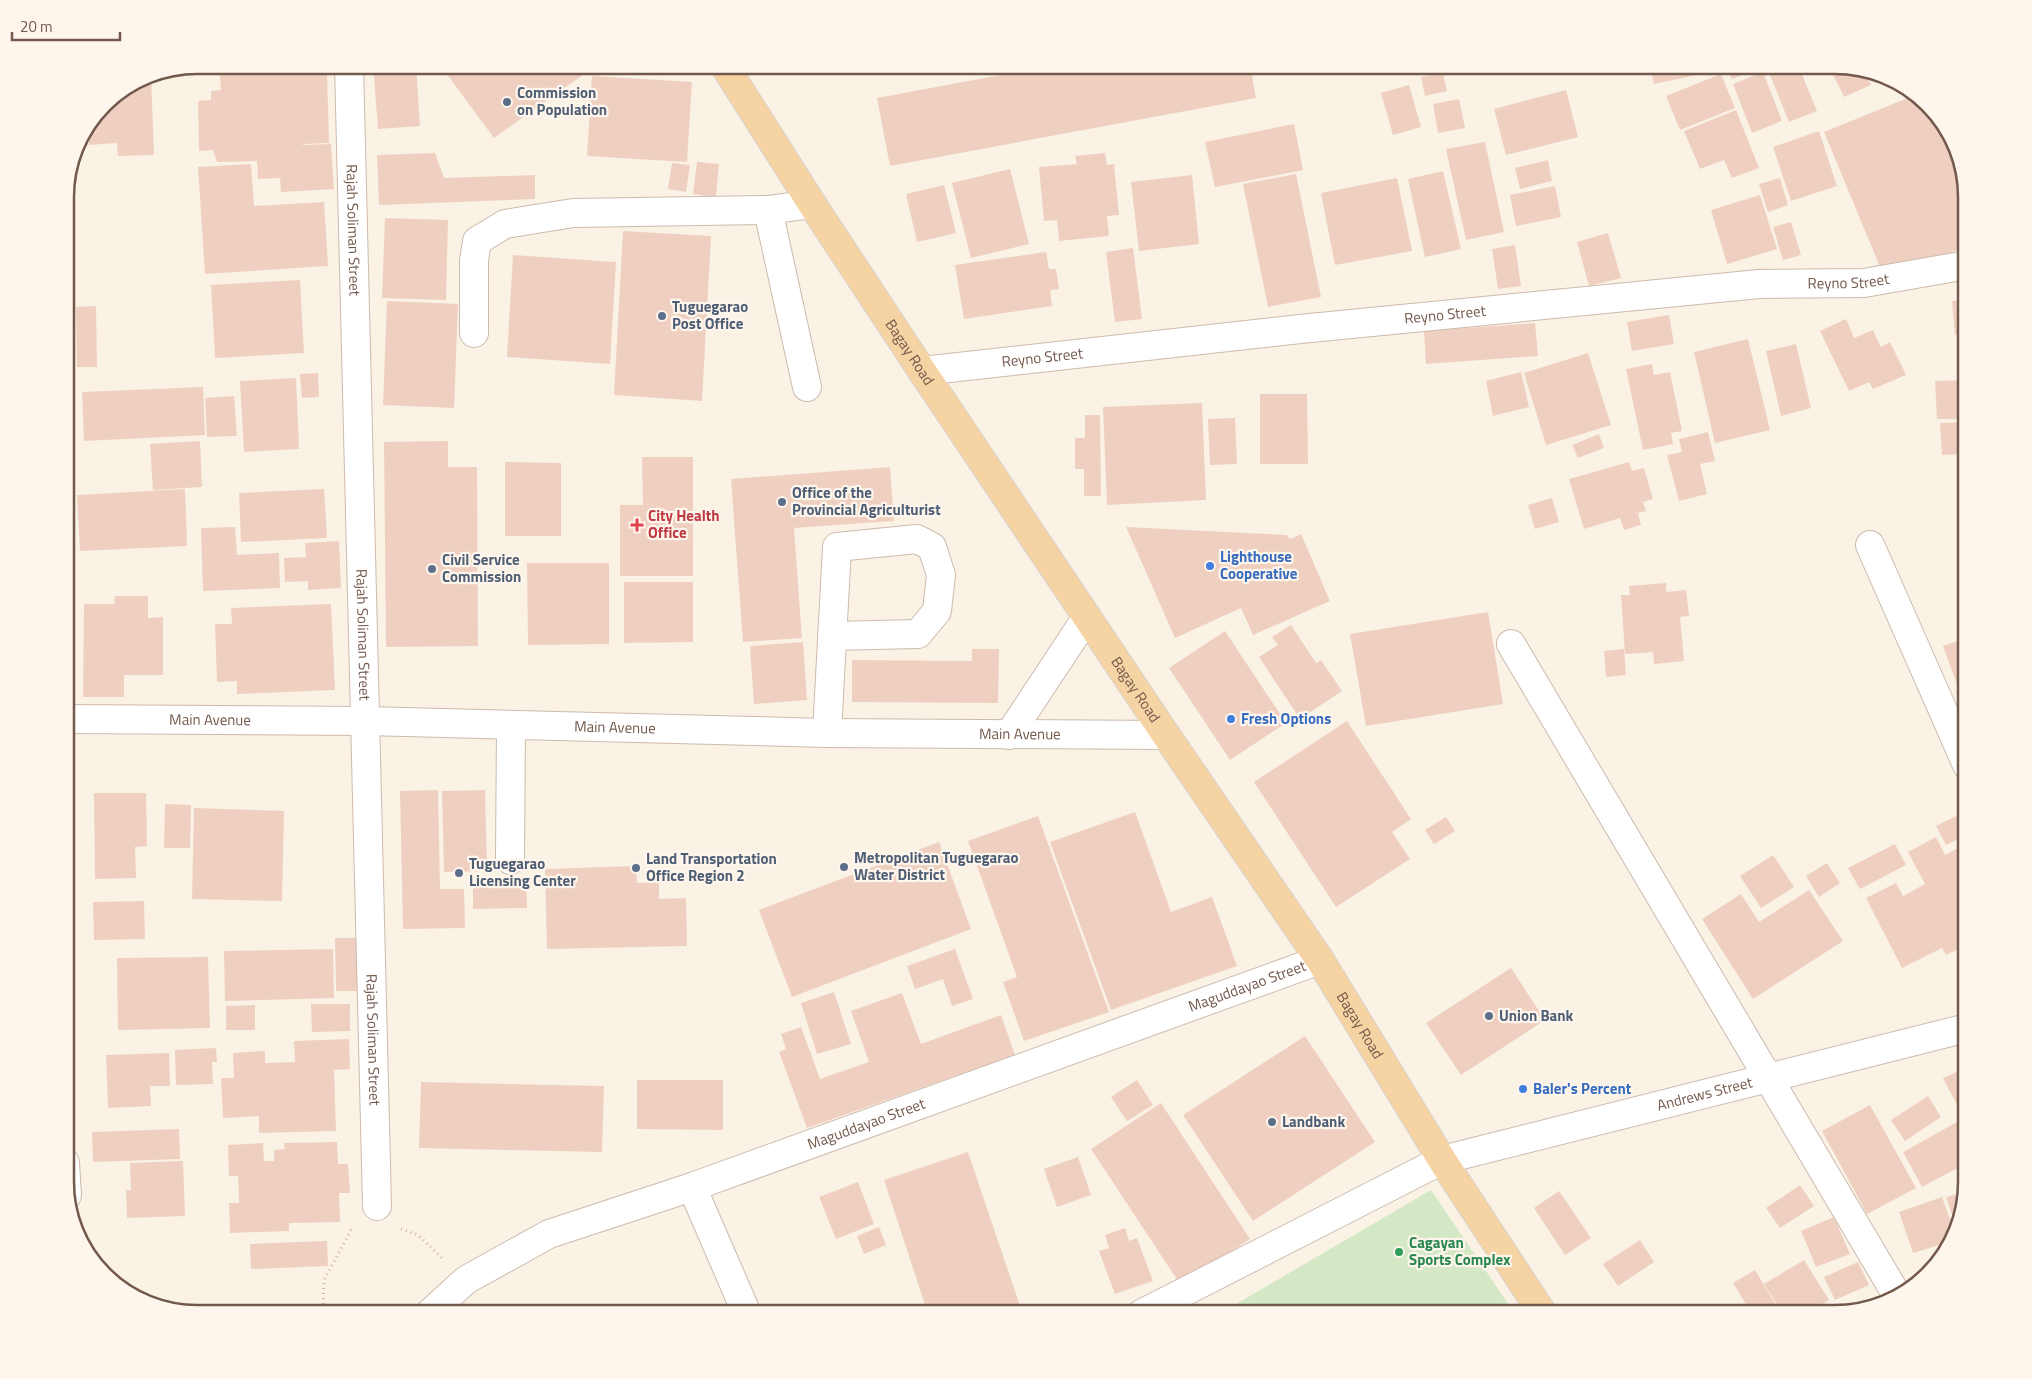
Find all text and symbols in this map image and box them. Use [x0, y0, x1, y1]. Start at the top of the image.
scale bar [12, 10, 120, 42]
text: 20 m [20, 15, 53, 38]
place label: Commission on Population [517, 81, 607, 121]
marker: Commission on Population [501, 96, 513, 108]
street label: Rajah Soliman Street [340, 164, 367, 297]
street label: Reyno Street [1807, 267, 1892, 295]
place label: Tuguegarao Post Office [672, 295, 748, 335]
street label: Reyno Street [1403, 299, 1487, 330]
marker: Tuguegarao Post Office [656, 310, 668, 322]
street label: Bagay Road [880, 314, 940, 390]
street label: Reyno Street [1000, 341, 1085, 373]
place label: Office of the Provincial Agriculturist [792, 481, 941, 521]
marker: Office of the Provincial Agriculturist [776, 496, 788, 508]
place label: City Health Office [648, 504, 719, 544]
marker: City Health Office [630, 518, 644, 532]
place label: Lighthouse Cooperative [1220, 545, 1298, 585]
place label: Civil Service Commission [442, 548, 521, 588]
marker: Lighthouse Cooperative [1204, 560, 1216, 572]
marker: Civil Service Commission [426, 563, 438, 575]
street label: Rajah Soliman Street [350, 569, 377, 702]
street label: Bagay Road [1106, 652, 1166, 727]
place label: Fresh Options [1241, 707, 1331, 730]
street label: Main Avenue [169, 708, 251, 731]
marker: Fresh Options [1225, 713, 1237, 725]
street label: Main Avenue [574, 714, 656, 740]
street label: Main Avenue [979, 722, 1061, 745]
place label: Metropolitan Tuguegarao Water District [854, 846, 1018, 886]
place label: Land Transportation Office Region 2 [646, 847, 777, 887]
place label: Tuguegarao Licensing Center [469, 852, 576, 892]
marker: Metropolitan Tuguegarao Water District [838, 861, 850, 873]
marker: Land Transportation Office Region 2 [630, 862, 642, 874]
marker: Tuguegarao Licensing Center [453, 867, 465, 879]
street label: Maguddayao Street [1185, 954, 1310, 1018]
street label: Rajah Soliman Street [360, 973, 387, 1107]
street label: Bagay Road [1331, 987, 1390, 1063]
place label: Union Bank [1499, 1004, 1574, 1027]
marker: Union Bank [1483, 1010, 1495, 1022]
street label: Andrews Street [1654, 1070, 1756, 1117]
place label: Baler's Percent [1533, 1077, 1632, 1100]
marker: Baler's Percent [1517, 1083, 1529, 1095]
street label: Maguddayao Street [804, 1091, 929, 1155]
place label: Landbank [1282, 1110, 1345, 1133]
marker: Landbank [1266, 1116, 1278, 1128]
place label: Cagayan Sports Complex [1409, 1231, 1510, 1271]
marker: Cagayan Sports Complex [1393, 1246, 1405, 1258]

